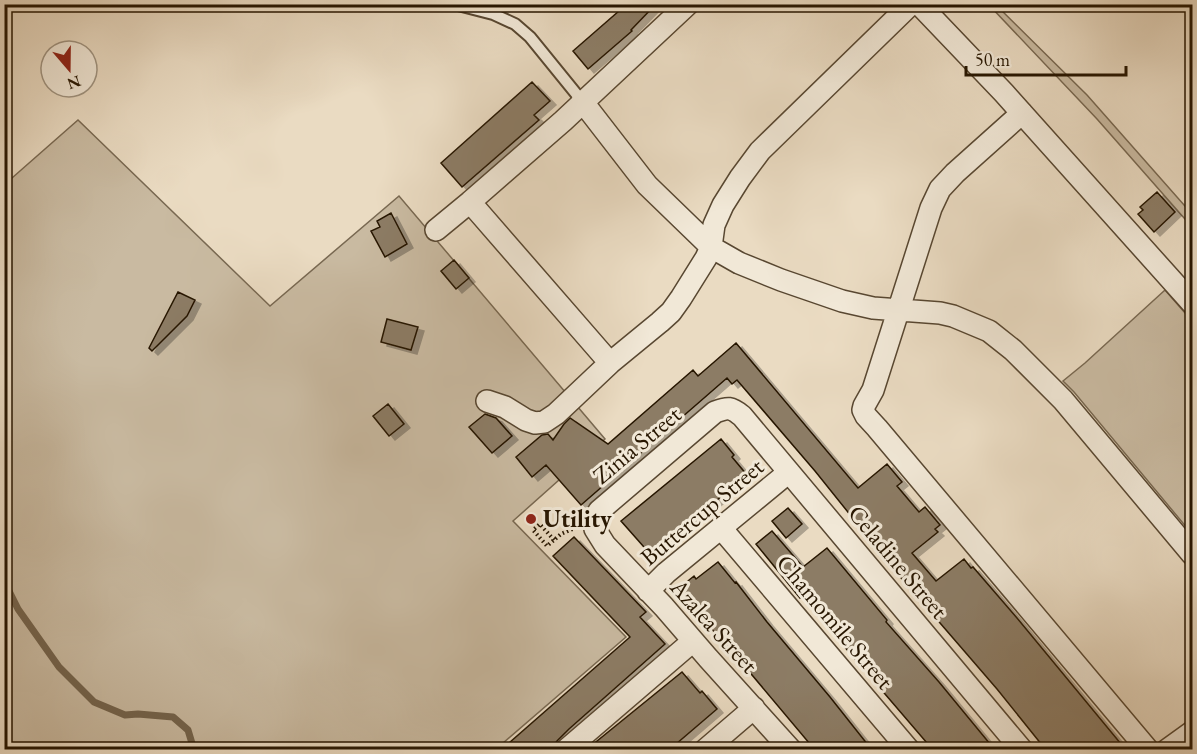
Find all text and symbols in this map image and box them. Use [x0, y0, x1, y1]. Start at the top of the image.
north arrow [39, 39, 99, 99]
scale bar [966, 39, 1126, 77]
text: 50 m [975, 48, 1010, 71]
text: N [64, 71, 84, 95]
street label: Zinia Street [586, 398, 688, 491]
street label: Buttercup Street [634, 451, 770, 572]
street label: Celadine Street [842, 498, 955, 625]
place label: Utility [543, 503, 612, 535]
marker: Utility [524, 512, 538, 526]
street label: Chamomile Street [770, 548, 901, 696]
street label: Azalea Street [663, 571, 765, 680]

